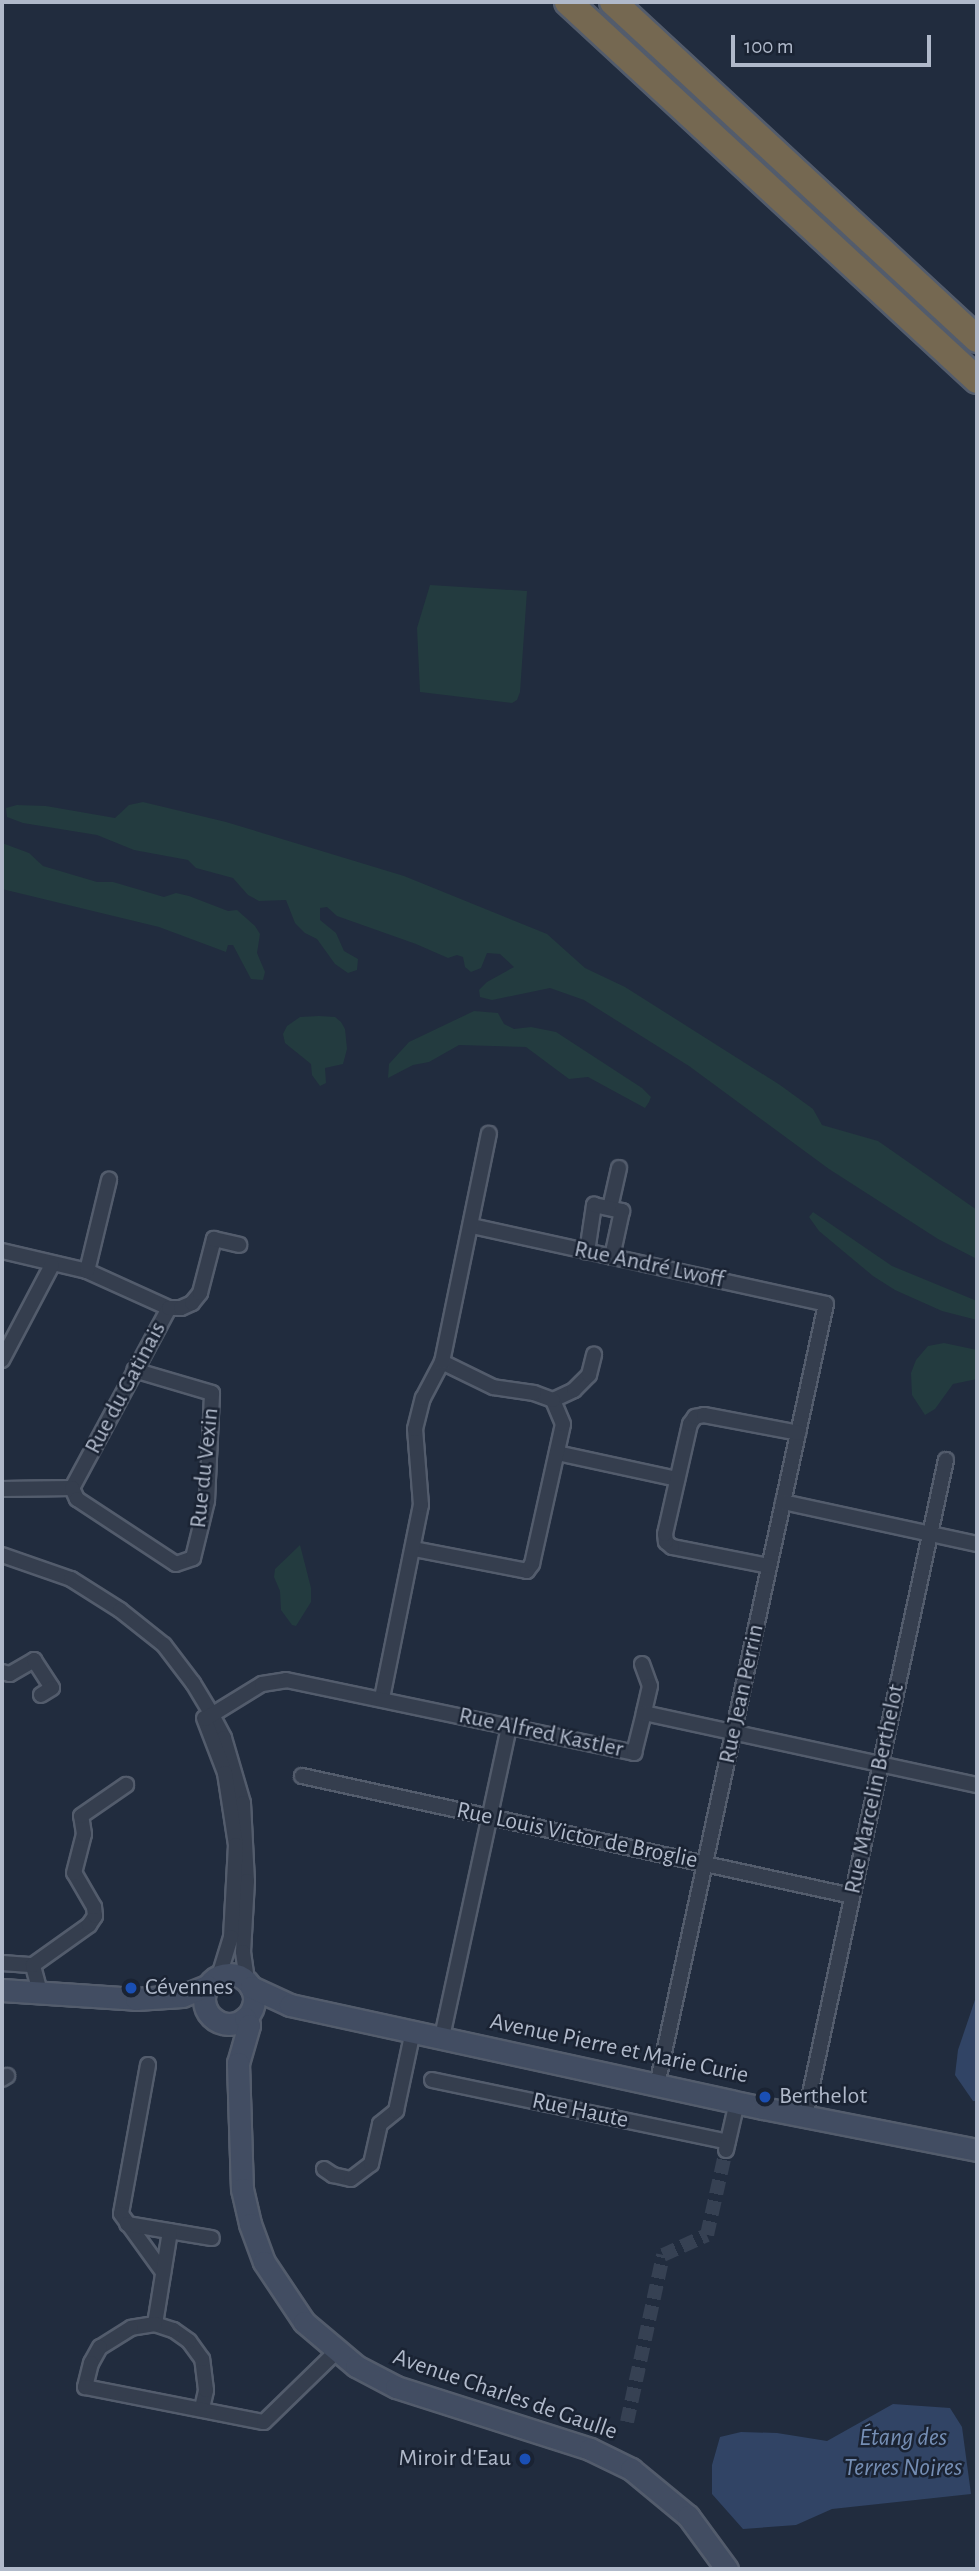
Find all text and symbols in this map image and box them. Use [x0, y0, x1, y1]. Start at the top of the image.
scale bar [734, 21, 934, 65]
text: 100 m [744, 36, 794, 57]
street label: Rue André Lwoff [571, 1235, 727, 1295]
street label: Rue du Gatinais [79, 1317, 173, 1459]
street label: Rue du Vexin [184, 1406, 226, 1530]
street label: Rue Jean Perrin [713, 1622, 771, 1766]
street label: Rue Marcelin Berthelot [839, 1681, 911, 1897]
street label: Rue Alfred Kastler [456, 1701, 626, 1765]
street label: Rue Louis Victor de Broglie [454, 1796, 700, 1876]
place label: Cévennes [145, 1974, 233, 2002]
marker: Cévennes [123, 1980, 139, 1996]
street label: Avenue Pierre et Marie Curie [487, 2008, 751, 2090]
place label: Berthelot [779, 2083, 867, 2111]
street label: Rue Haute [529, 2087, 631, 2135]
marker: Berthelot [757, 2089, 773, 2105]
street label: Avenue Charles de Gaulle [389, 2343, 621, 2447]
water label: Étang des Terres Noires [844, 2422, 962, 2484]
place label: Miroir d'Eau [398, 2445, 511, 2473]
marker: Miroir d'Eau [517, 2451, 533, 2467]

